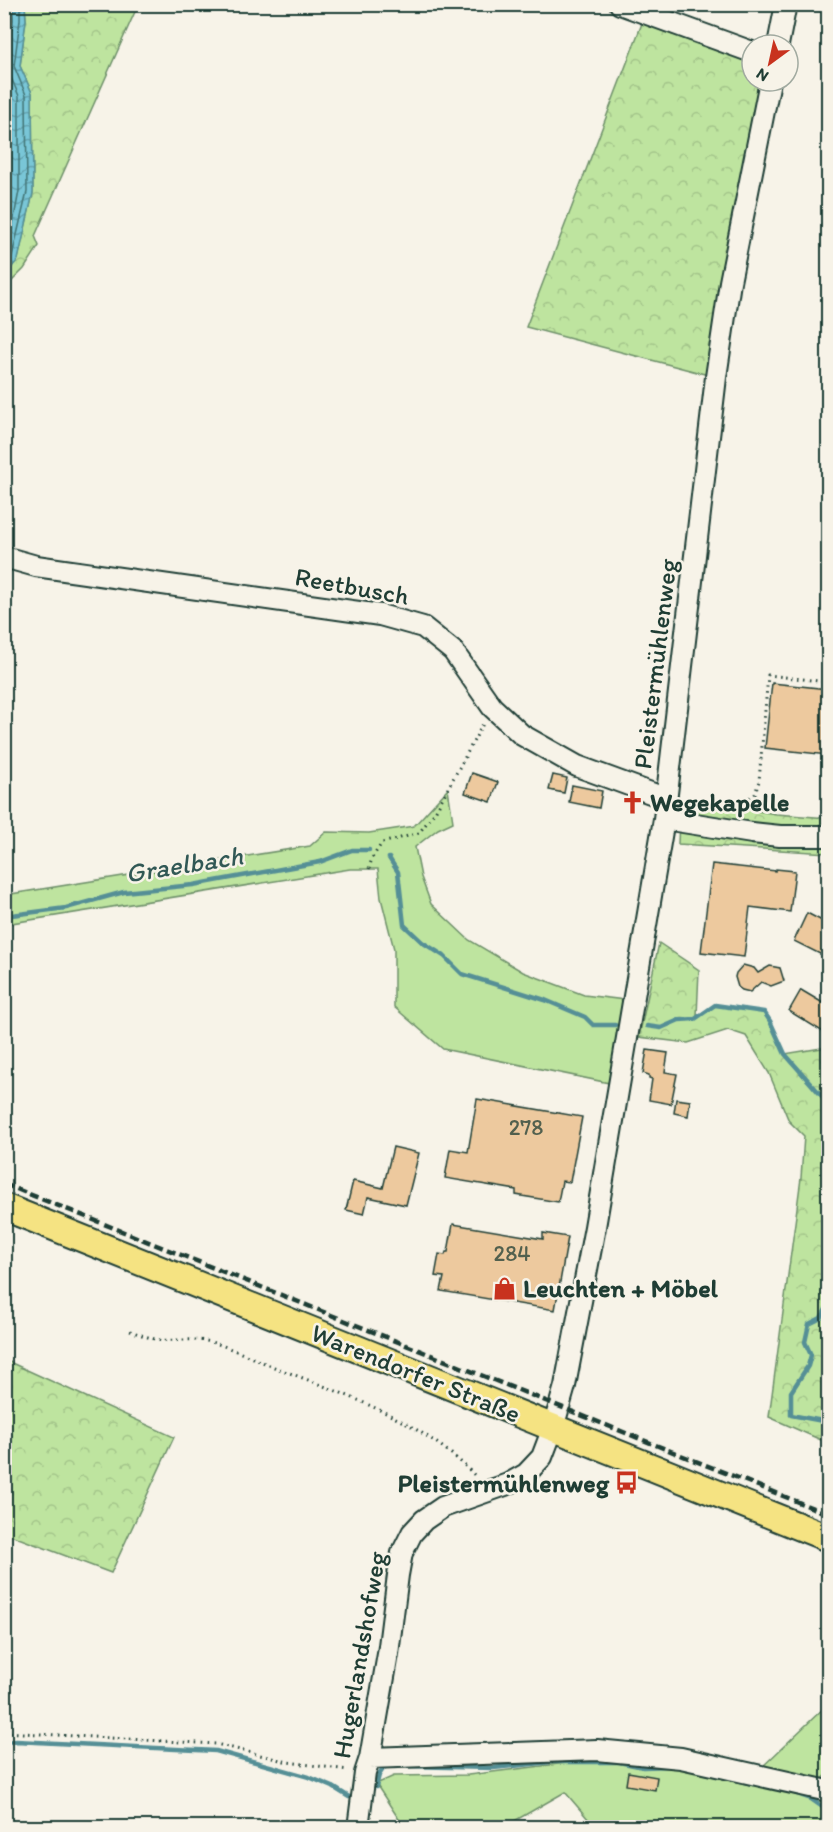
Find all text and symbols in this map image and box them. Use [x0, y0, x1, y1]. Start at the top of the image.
north arrow [740, 33, 800, 93]
text: N [752, 64, 772, 86]
street label: Pleistermühlenweg [626, 556, 684, 771]
street label: Reetbusch [292, 560, 412, 612]
place label: Wegekapelle [650, 786, 789, 818]
church icon: Wegekapelle [619, 789, 645, 815]
water label: Graelbach [123, 838, 245, 890]
house number: 278 [509, 1114, 543, 1141]
house number: 284 [494, 1240, 530, 1267]
place label: Leuchten + Möbel [523, 1272, 719, 1304]
shop icon: Leuchten + Möbel [492, 1275, 518, 1301]
street label: Warendorfer Straße [307, 1316, 525, 1430]
place label: Pleistermühlenweg [397, 1467, 610, 1499]
bus stop icon: Pleistermühlenweg [614, 1470, 640, 1496]
street label: Hugerlandshofweg [325, 1548, 393, 1761]

